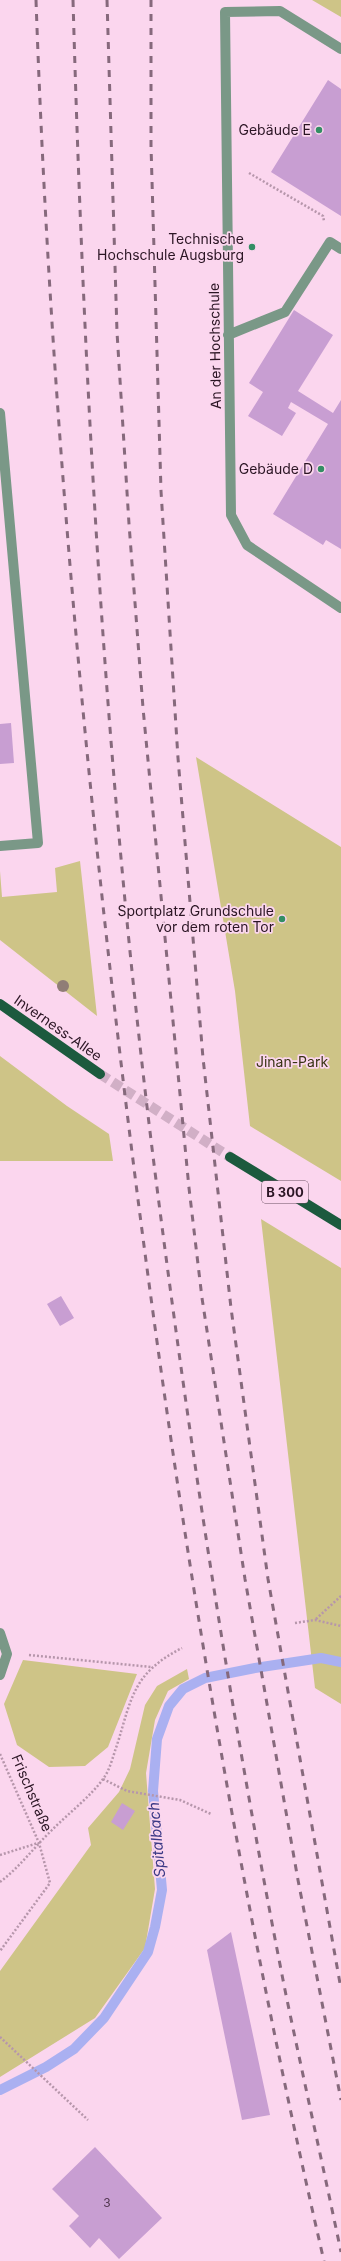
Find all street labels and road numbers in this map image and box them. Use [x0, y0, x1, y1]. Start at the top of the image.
street label: An der Hochschule [205, 283, 224, 409]
street label: Inverness-Allee [11, 991, 105, 1064]
road number: B 300 [262, 1181, 308, 1203]
street label: Frischstraße [9, 1752, 56, 1834]

